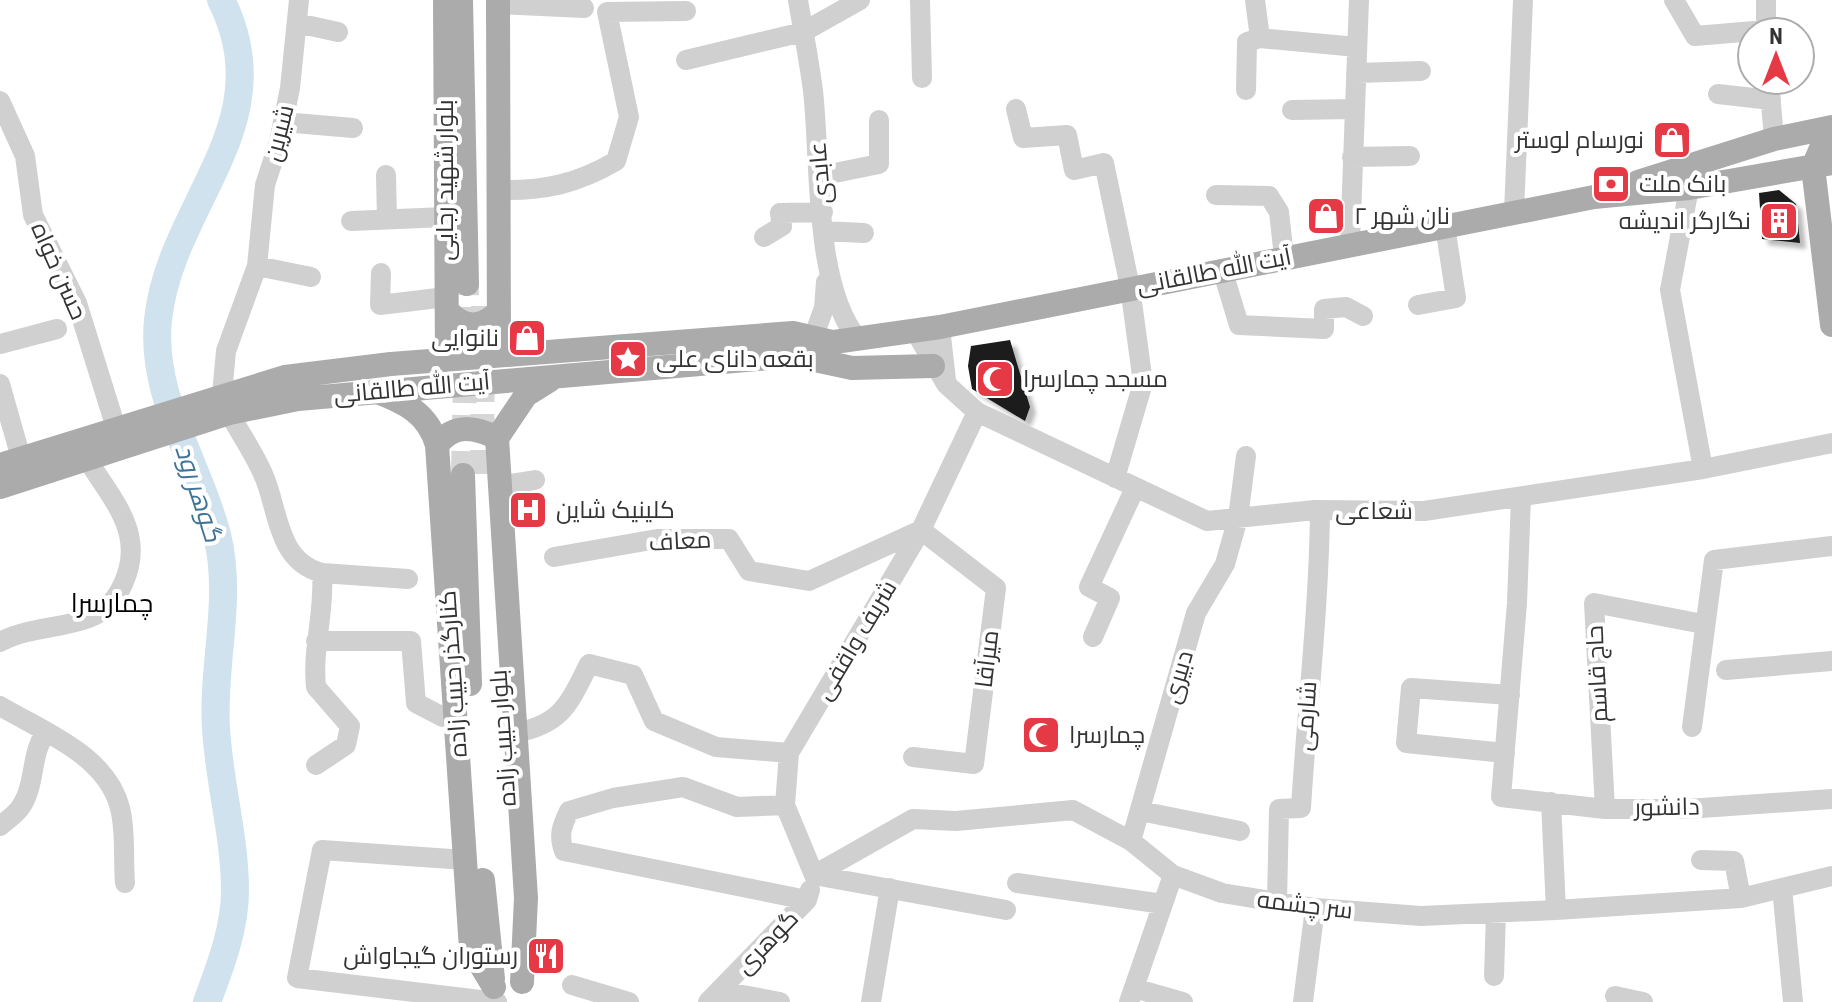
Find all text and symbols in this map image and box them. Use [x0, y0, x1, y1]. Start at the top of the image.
north arrow [1736, 16, 1816, 96]
text: N [1769, 24, 1783, 49]
street label: بلوار شهید رجایی [431, 99, 459, 261]
street label: شیرین [258, 102, 300, 164]
shop icon: نورسام لوستر [1651, 119, 1693, 161]
place label: نورسام لوستر [1513, 126, 1644, 156]
street label: عابدی [803, 141, 837, 205]
bank icon: بانک ملت [1590, 163, 1632, 205]
place label: بانک ملت [1639, 170, 1726, 198]
shop icon: نان شهر ۲ [1305, 195, 1347, 237]
building icon: نگارگر اندیشه [1758, 200, 1800, 242]
place label: نان شهر ۲ [1354, 202, 1450, 230]
place label: نگارگر اندیشه [1619, 207, 1751, 235]
street label: حسن خواه [25, 218, 93, 324]
street label: آیت الله طالقانی [1134, 240, 1294, 300]
shop icon: نانوایی [506, 317, 548, 359]
place label: نانوایی [431, 324, 499, 352]
place icon: بقعه دانای علی [607, 338, 649, 380]
place label: بقعه دانای علی [656, 345, 814, 373]
mosque icon: مسجد چمارسرا [974, 358, 1016, 400]
street label: آیت الله طالقانی [333, 365, 492, 409]
place label: مسجد چمارسرا [1023, 365, 1168, 395]
water label: گوهر رود [169, 441, 229, 546]
hospital icon: کلینیک شاین [507, 489, 549, 531]
place label: کلینیک شاین [556, 496, 675, 524]
street label: شعاعی [1335, 497, 1413, 525]
street label: معاف [648, 525, 712, 557]
street label: شریف واقفی [809, 575, 903, 705]
district label: چمارسرا [71, 588, 153, 620]
street label: کنارگذر حبیب زاده [433, 590, 473, 758]
street label: حاج قاسم [1580, 625, 1616, 723]
street label: میرآقا [970, 629, 1004, 689]
street label: دبیری [1157, 647, 1199, 707]
street label: بلوار حبیب زاده [484, 669, 522, 807]
street label: شارمی [1290, 680, 1322, 752]
mosque icon: چمارسرا [1020, 714, 1062, 756]
place label: چمارسرا [1069, 721, 1145, 751]
street label: دانشور [1632, 792, 1700, 822]
street label: سر چشمه [1255, 885, 1354, 927]
street label: گوهری [730, 904, 804, 980]
restaurant icon: رستوران گیجاواش [525, 935, 567, 977]
place label: رستوران گیجاواش [343, 942, 518, 970]

